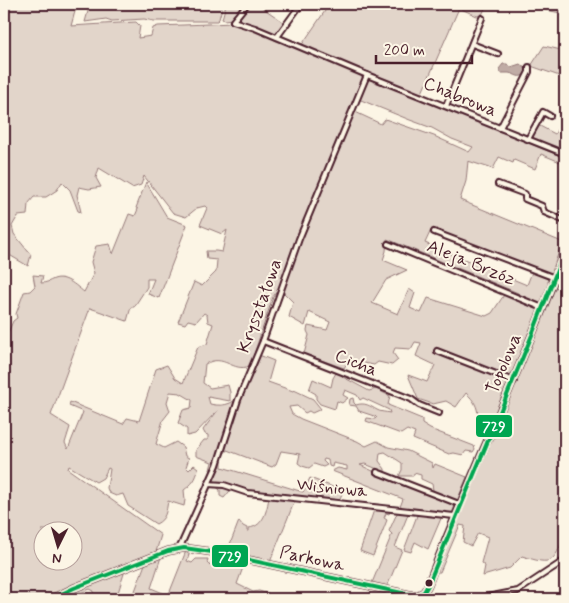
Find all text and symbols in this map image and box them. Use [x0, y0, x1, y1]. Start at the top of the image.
scale bar [376, 32, 473, 64]
text: 200 m [384, 41, 425, 61]
street label: Chabrowa [420, 71, 500, 123]
street label: Aleja Brzóz [423, 234, 519, 292]
street label: Kryształowa [232, 256, 288, 356]
street label: Topolowa [480, 330, 528, 398]
street label: Cicha [331, 344, 381, 382]
line badge: 729 [475, 414, 513, 438]
text: 729 [482, 418, 506, 436]
street label: Wiśniowa [295, 472, 369, 504]
north arrow [32, 520, 82, 570]
street label: Parkowa [277, 540, 347, 578]
line badge: 729 [211, 544, 249, 568]
text: 729 [218, 548, 242, 566]
text: N [52, 549, 62, 567]
unlabelled marker [424, 578, 434, 588]

